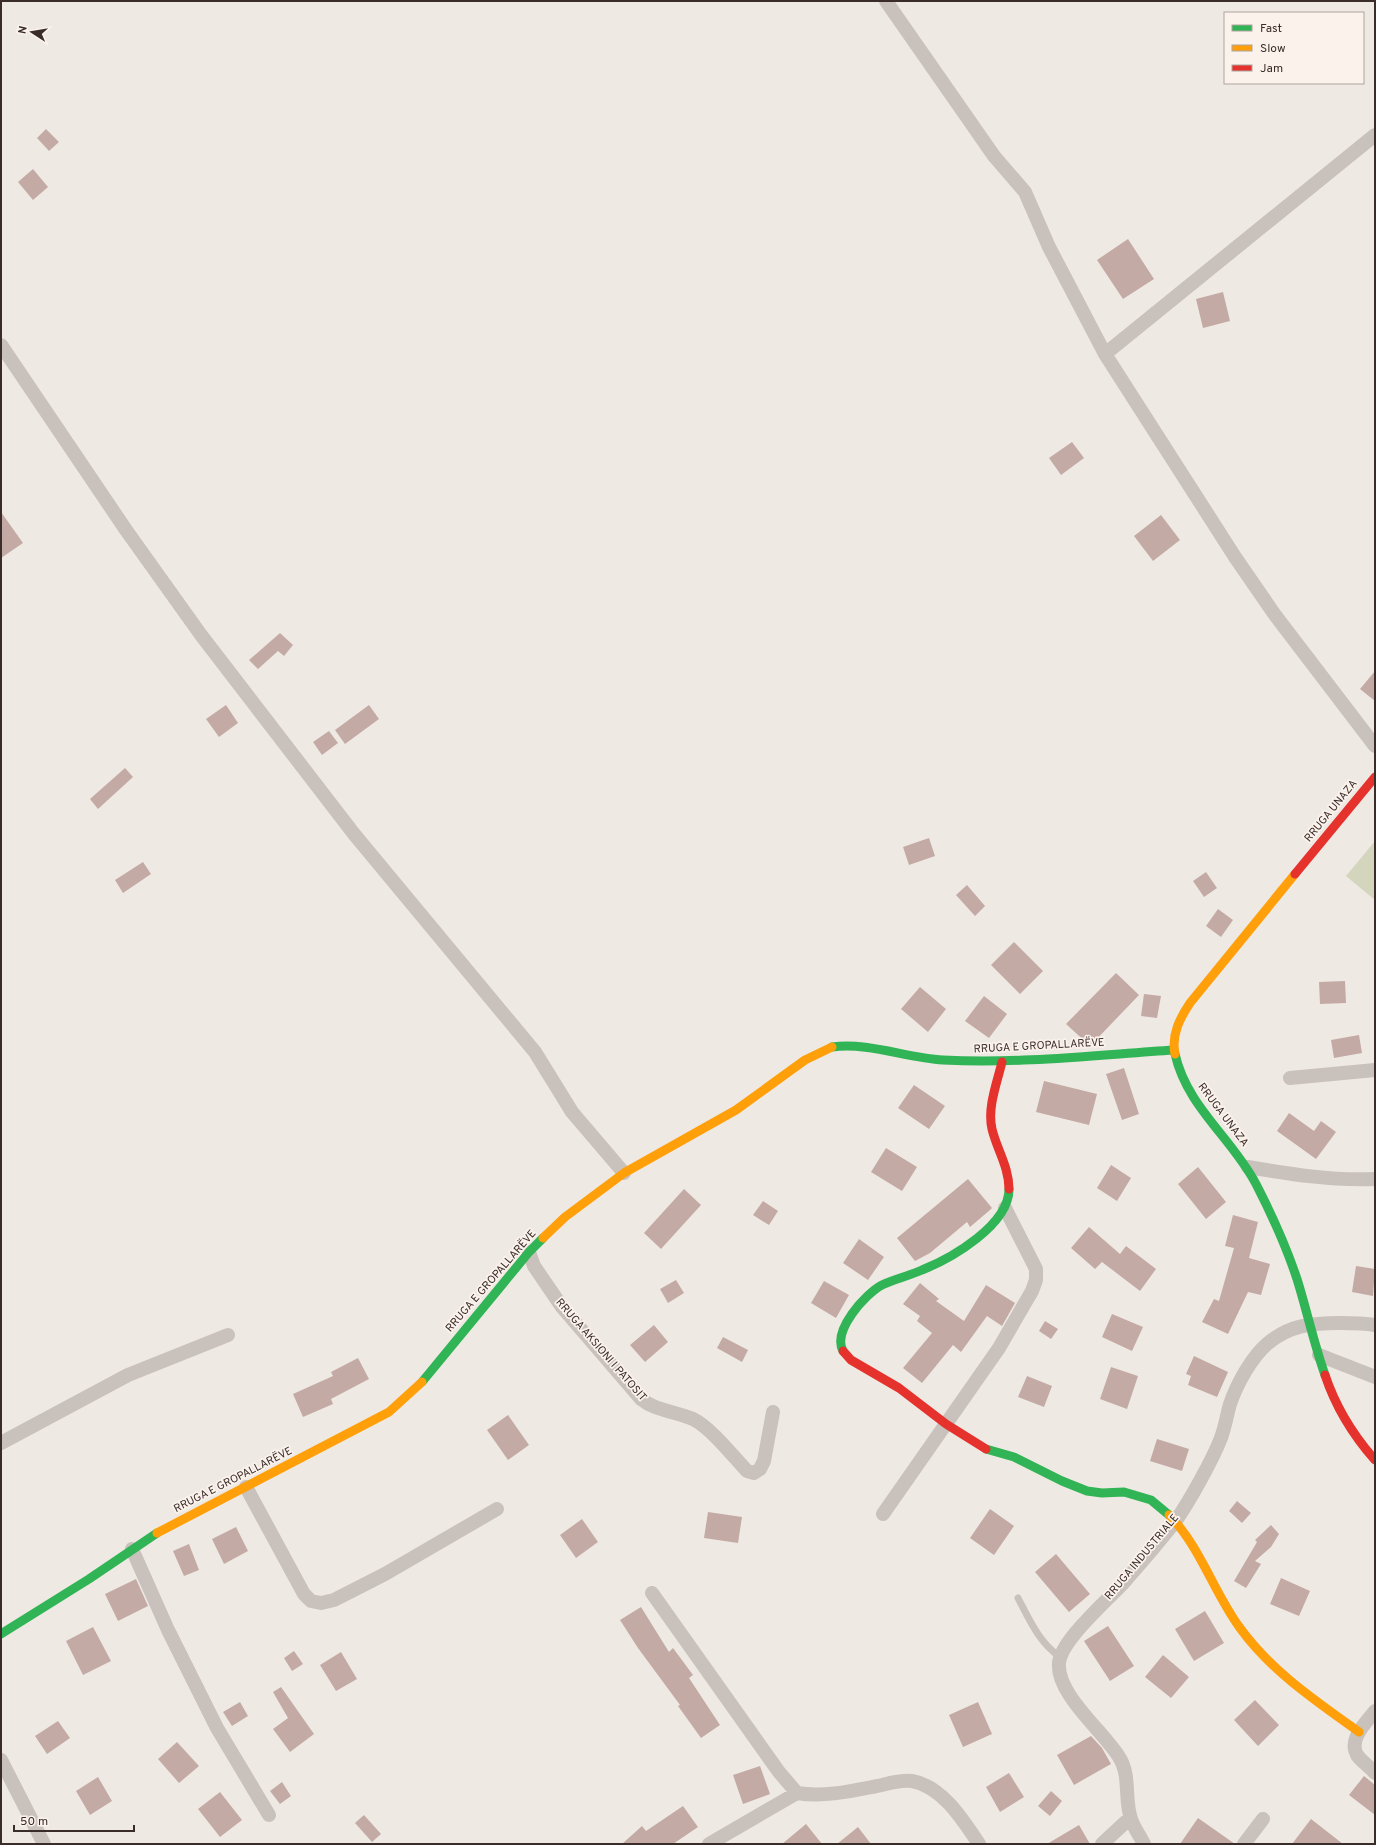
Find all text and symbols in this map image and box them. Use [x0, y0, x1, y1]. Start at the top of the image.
north arrow [12, 12, 52, 52]
legend [1224, 12, 1364, 84]
text: Fast [1260, 21, 1282, 37]
text: N [16, 25, 31, 35]
text: Slow [1260, 41, 1286, 57]
text: Jam [1260, 61, 1283, 77]
street label: RRUGA UNAZA [1302, 777, 1360, 845]
street label: RRUGA E GROPALLARËVE [973, 1035, 1105, 1056]
street label: RRUGA UNAZA [1194, 1080, 1252, 1150]
street label: RRUGA E GROPALLARËVE [442, 1226, 539, 1335]
street label: RRUGA AKSIONI I PATOSIT [553, 1296, 649, 1404]
street label: RRUGA E GROPALLARËVE [171, 1443, 295, 1516]
street label: RRUGA INDUSTRIALE [1102, 1511, 1182, 1603]
scale bar [14, 1807, 134, 1833]
text: 50 m [20, 1814, 48, 1830]

